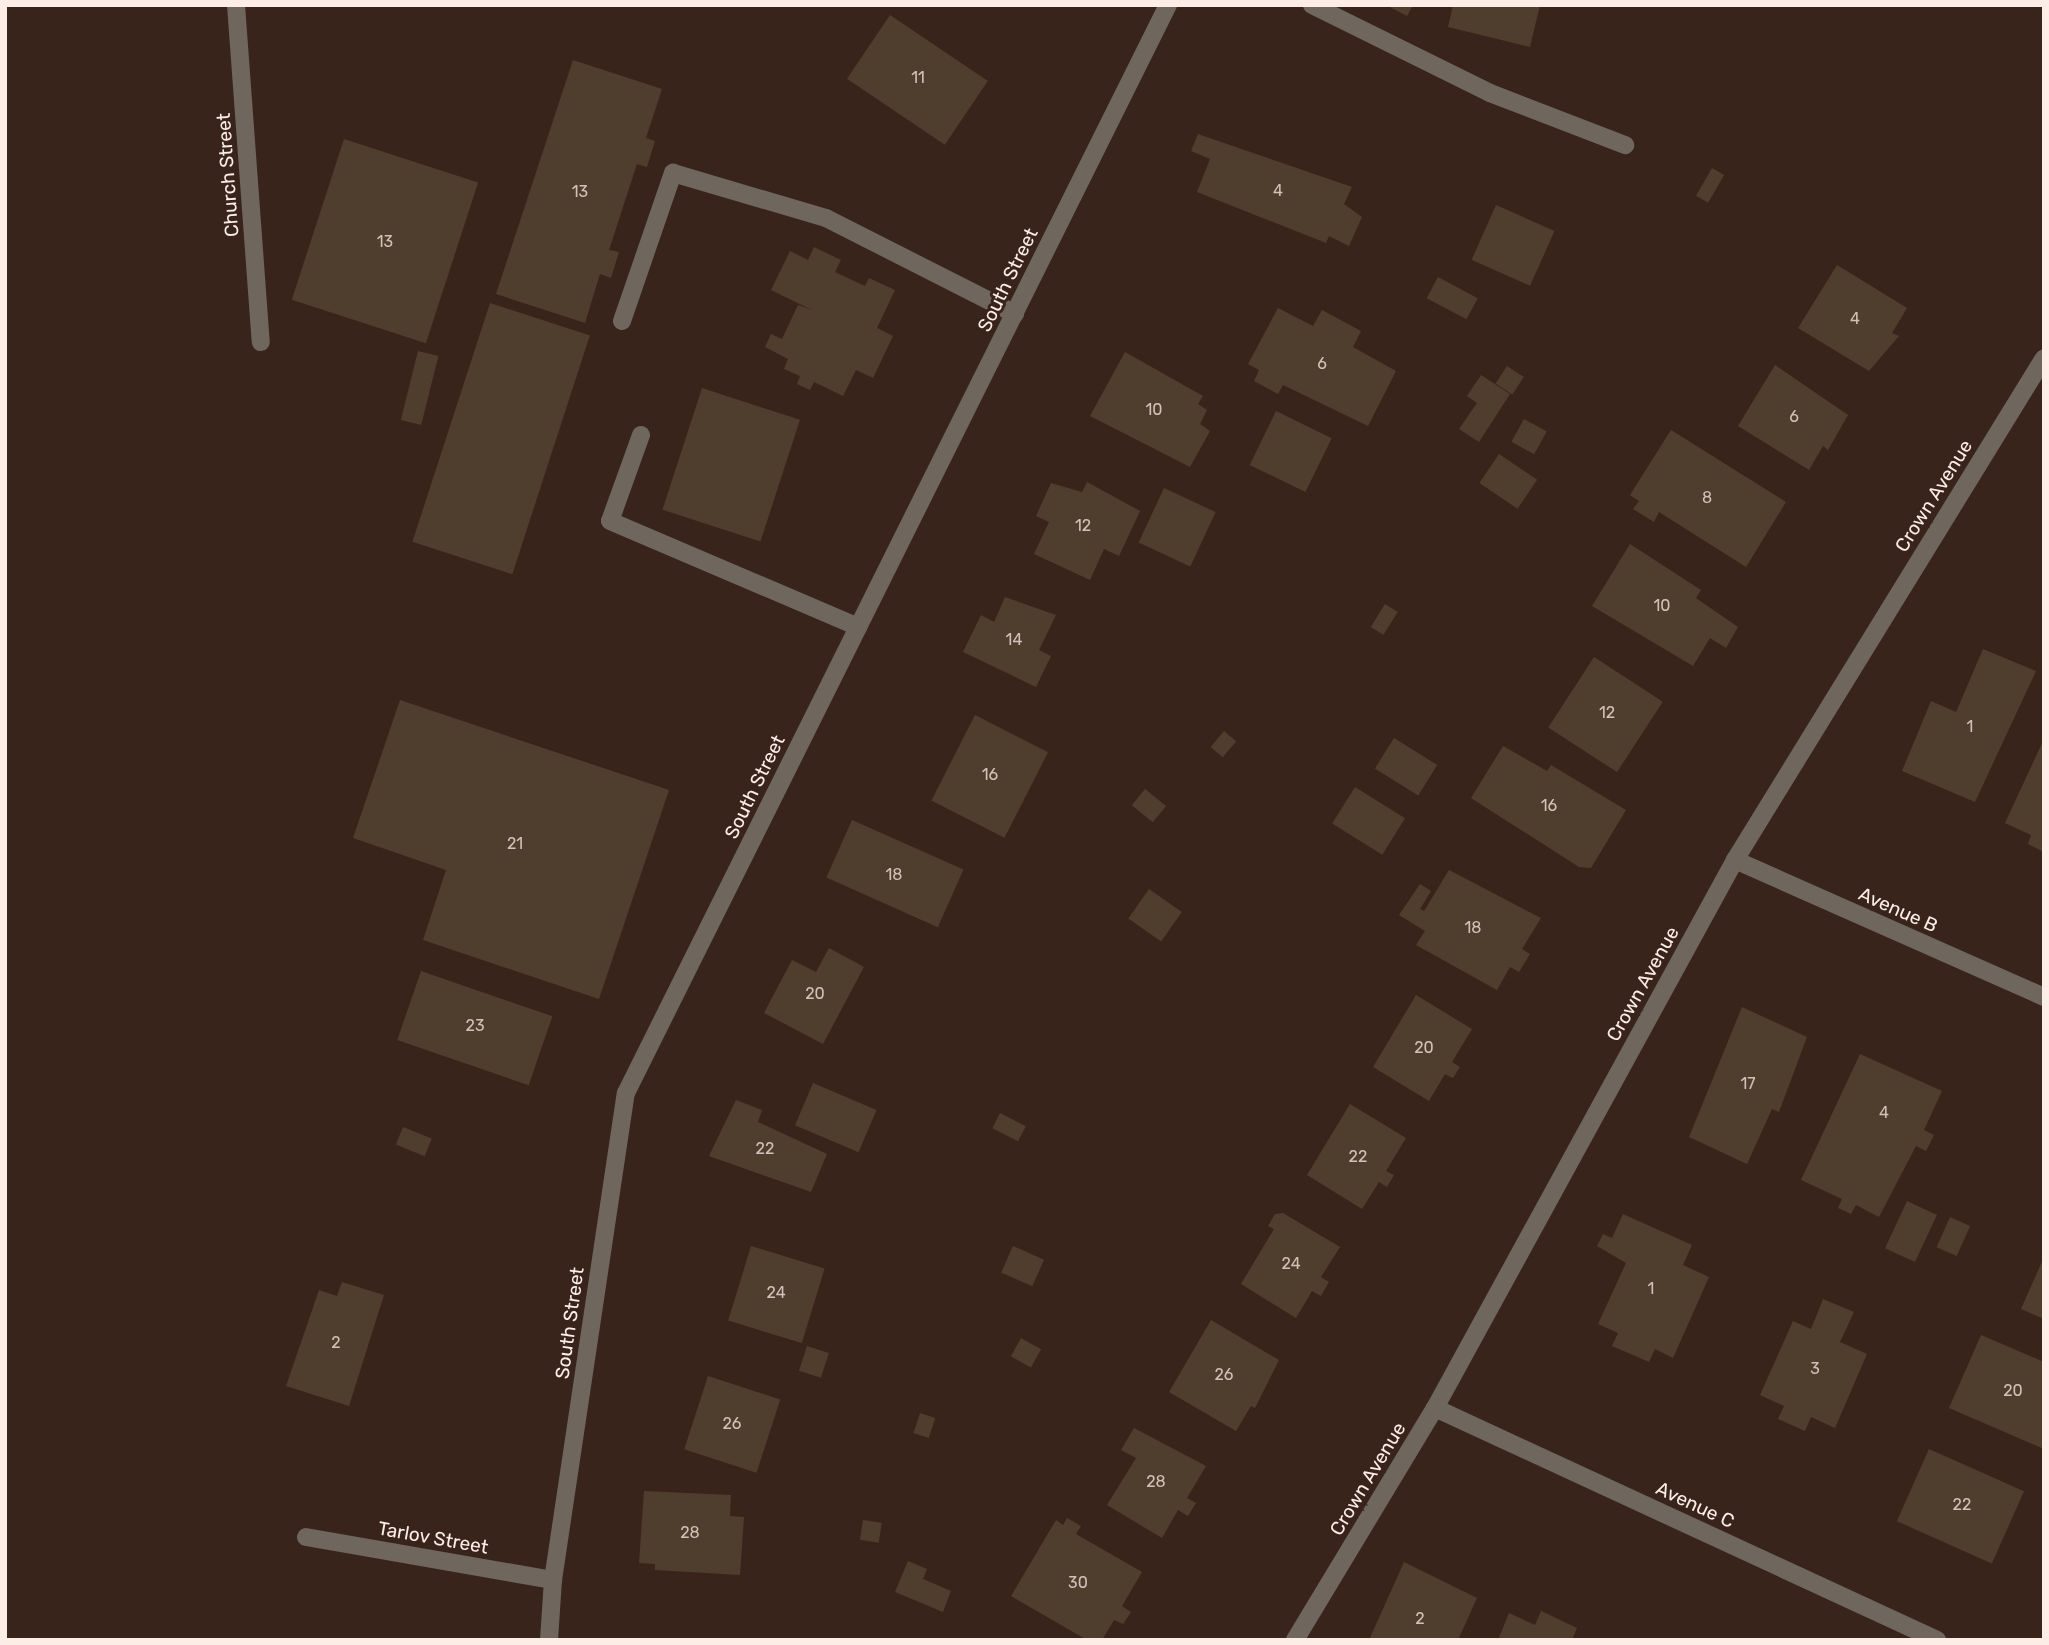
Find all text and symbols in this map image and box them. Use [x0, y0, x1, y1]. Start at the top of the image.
house number: 11 [911, 68, 925, 88]
street label: Church Street [212, 112, 244, 238]
house number: 4 [1273, 181, 1283, 201]
house number: 13 [572, 182, 588, 202]
street label: South Street [973, 224, 1043, 336]
house number: 13 [377, 232, 393, 252]
house number: 4 [1850, 309, 1860, 329]
house number: 6 [1317, 354, 1327, 374]
house number: 10 [1145, 400, 1163, 420]
house number: 6 [1789, 407, 1799, 427]
street label: Crown Avenue [1890, 436, 1978, 556]
house number: 8 [1702, 488, 1712, 508]
house number: 12 [1075, 516, 1091, 536]
house number: 10 [1653, 596, 1671, 616]
house number: 14 [1006, 630, 1022, 650]
house number: 12 [1599, 703, 1615, 723]
house number: 1 [1967, 717, 1973, 737]
street label: South Street [720, 731, 790, 843]
house number: 16 [982, 765, 998, 785]
house number: 16 [1541, 796, 1557, 816]
house number: 21 [507, 834, 523, 854]
house number: 18 [885, 865, 903, 885]
street label: Avenue B [1855, 883, 1941, 937]
house number: 18 [1464, 918, 1482, 938]
street label: Crown Avenue [1602, 922, 1684, 1046]
house number: 20 [805, 984, 825, 1004]
house number: 23 [465, 1016, 485, 1036]
house number: 20 [1414, 1038, 1434, 1058]
house number: 17 [1740, 1074, 1756, 1094]
house number: 4 [1879, 1103, 1889, 1123]
house number: 22 [756, 1139, 774, 1159]
house number: 22 [1349, 1147, 1367, 1167]
house number: 24 [1281, 1254, 1301, 1274]
street label: South Street [551, 1266, 589, 1380]
house number: 1 [1648, 1279, 1654, 1299]
house number: 24 [766, 1283, 786, 1303]
house number: 2 [331, 1333, 341, 1353]
house number: 3 [1810, 1359, 1820, 1379]
house number: 26 [1214, 1365, 1234, 1385]
house number: 20 [2003, 1381, 2023, 1401]
house number: 26 [722, 1414, 742, 1434]
street label: Crown Avenue [1325, 1418, 1411, 1540]
house number: 28 [1146, 1472, 1166, 1492]
street label: Avenue C [1652, 1477, 1738, 1533]
house number: 22 [1953, 1495, 1971, 1515]
street label: Tarlov Street [376, 1517, 490, 1559]
house number: 28 [680, 1523, 700, 1543]
house number: 30 [1068, 1573, 1088, 1593]
house number: 2 [1415, 1609, 1425, 1629]

